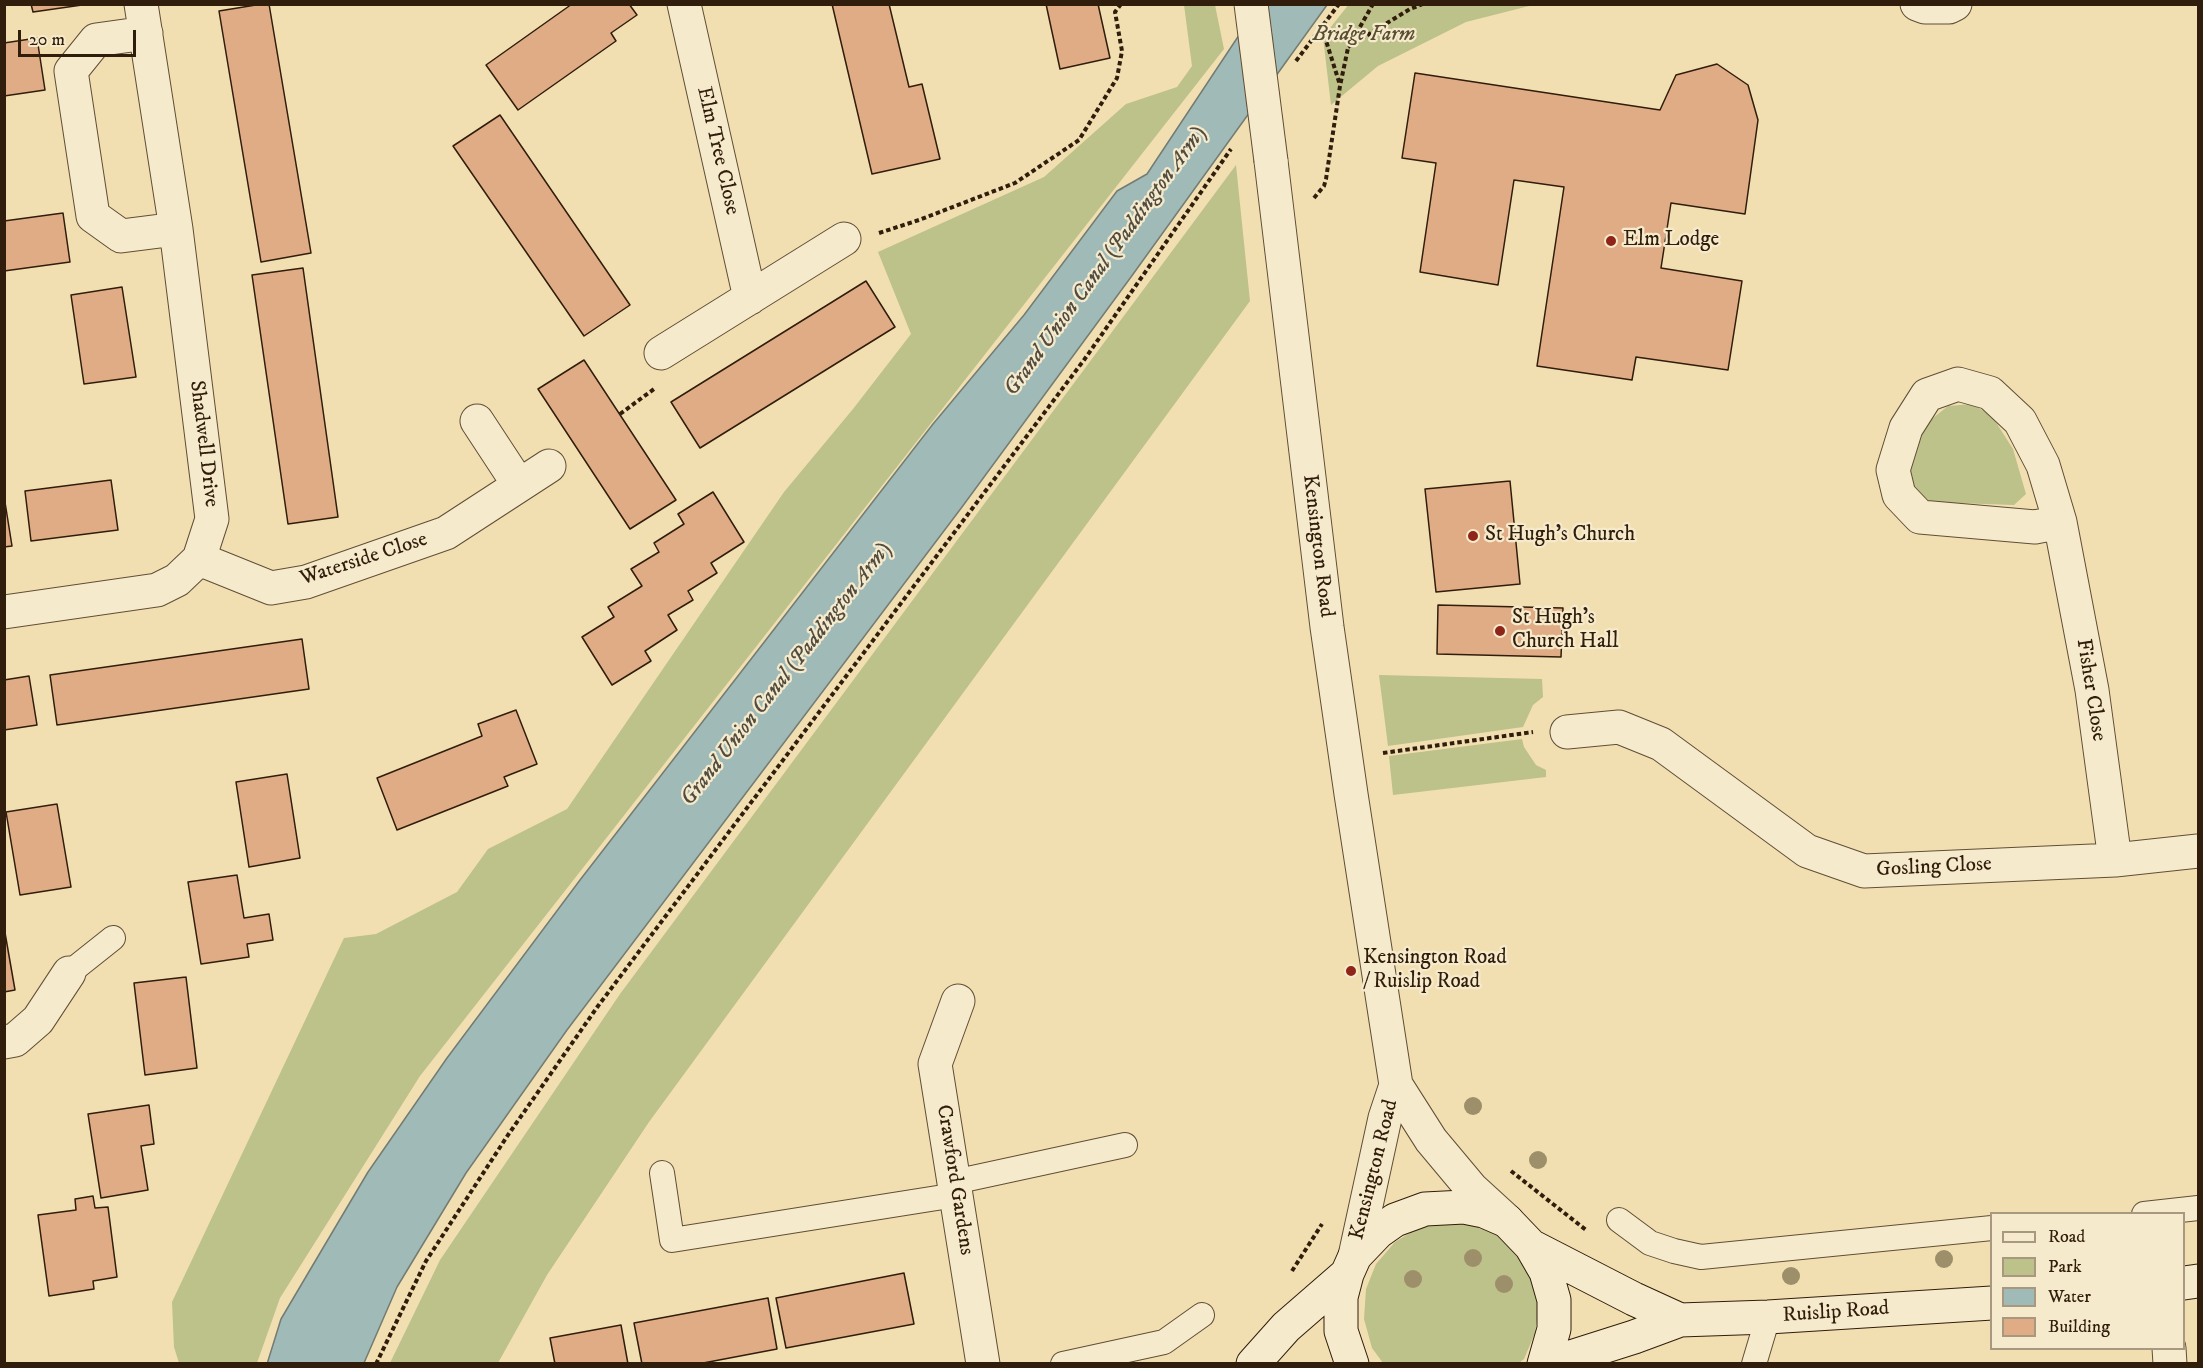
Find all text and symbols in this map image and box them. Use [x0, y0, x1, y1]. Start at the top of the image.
scale bar [21, 18, 140, 56]
park label: Bridge Farm [1313, 23, 1415, 49]
text: 20 m [29, 29, 65, 51]
street label: Elm Tree Close [690, 84, 744, 218]
water label: Grand Union Canal (Paddington Arm) [999, 122, 1213, 402]
place label: Elm Lodge [1623, 228, 1719, 254]
marker: Elm Lodge [1604, 234, 1618, 248]
street label: Shadwell Drive [183, 379, 223, 509]
street label: Kensington Road [1296, 473, 1338, 619]
place label: St Hugh's Church [1485, 523, 1635, 549]
street label: Waterside Close [297, 528, 431, 592]
marker: St Hugh's Church [1466, 529, 1480, 543]
water label: Grand Union Canal (Paddington Arm) [676, 538, 898, 812]
place label: St Hugh's Church Hall [1512, 606, 1618, 656]
marker: St Hugh's Church Hall [1493, 624, 1507, 638]
street label: Fisher Close [2069, 637, 2111, 743]
street label: Gosling Close [1876, 852, 1992, 884]
place label: Kensington Road / Ruislip Road [1363, 946, 1507, 996]
marker: Kensington Road / Ruislip Road [1344, 964, 1358, 978]
street label: Kensington Road [1345, 1097, 1405, 1243]
street label: Crawford Gardens [930, 1103, 978, 1257]
legend [1990, 1212, 2185, 1350]
text: Road [2048, 1226, 2085, 1248]
text: Park [2048, 1256, 2082, 1278]
text: Water [2048, 1286, 2091, 1308]
street label: Ruislip Road [1782, 1297, 1890, 1329]
text: Building [2048, 1316, 2110, 1338]

